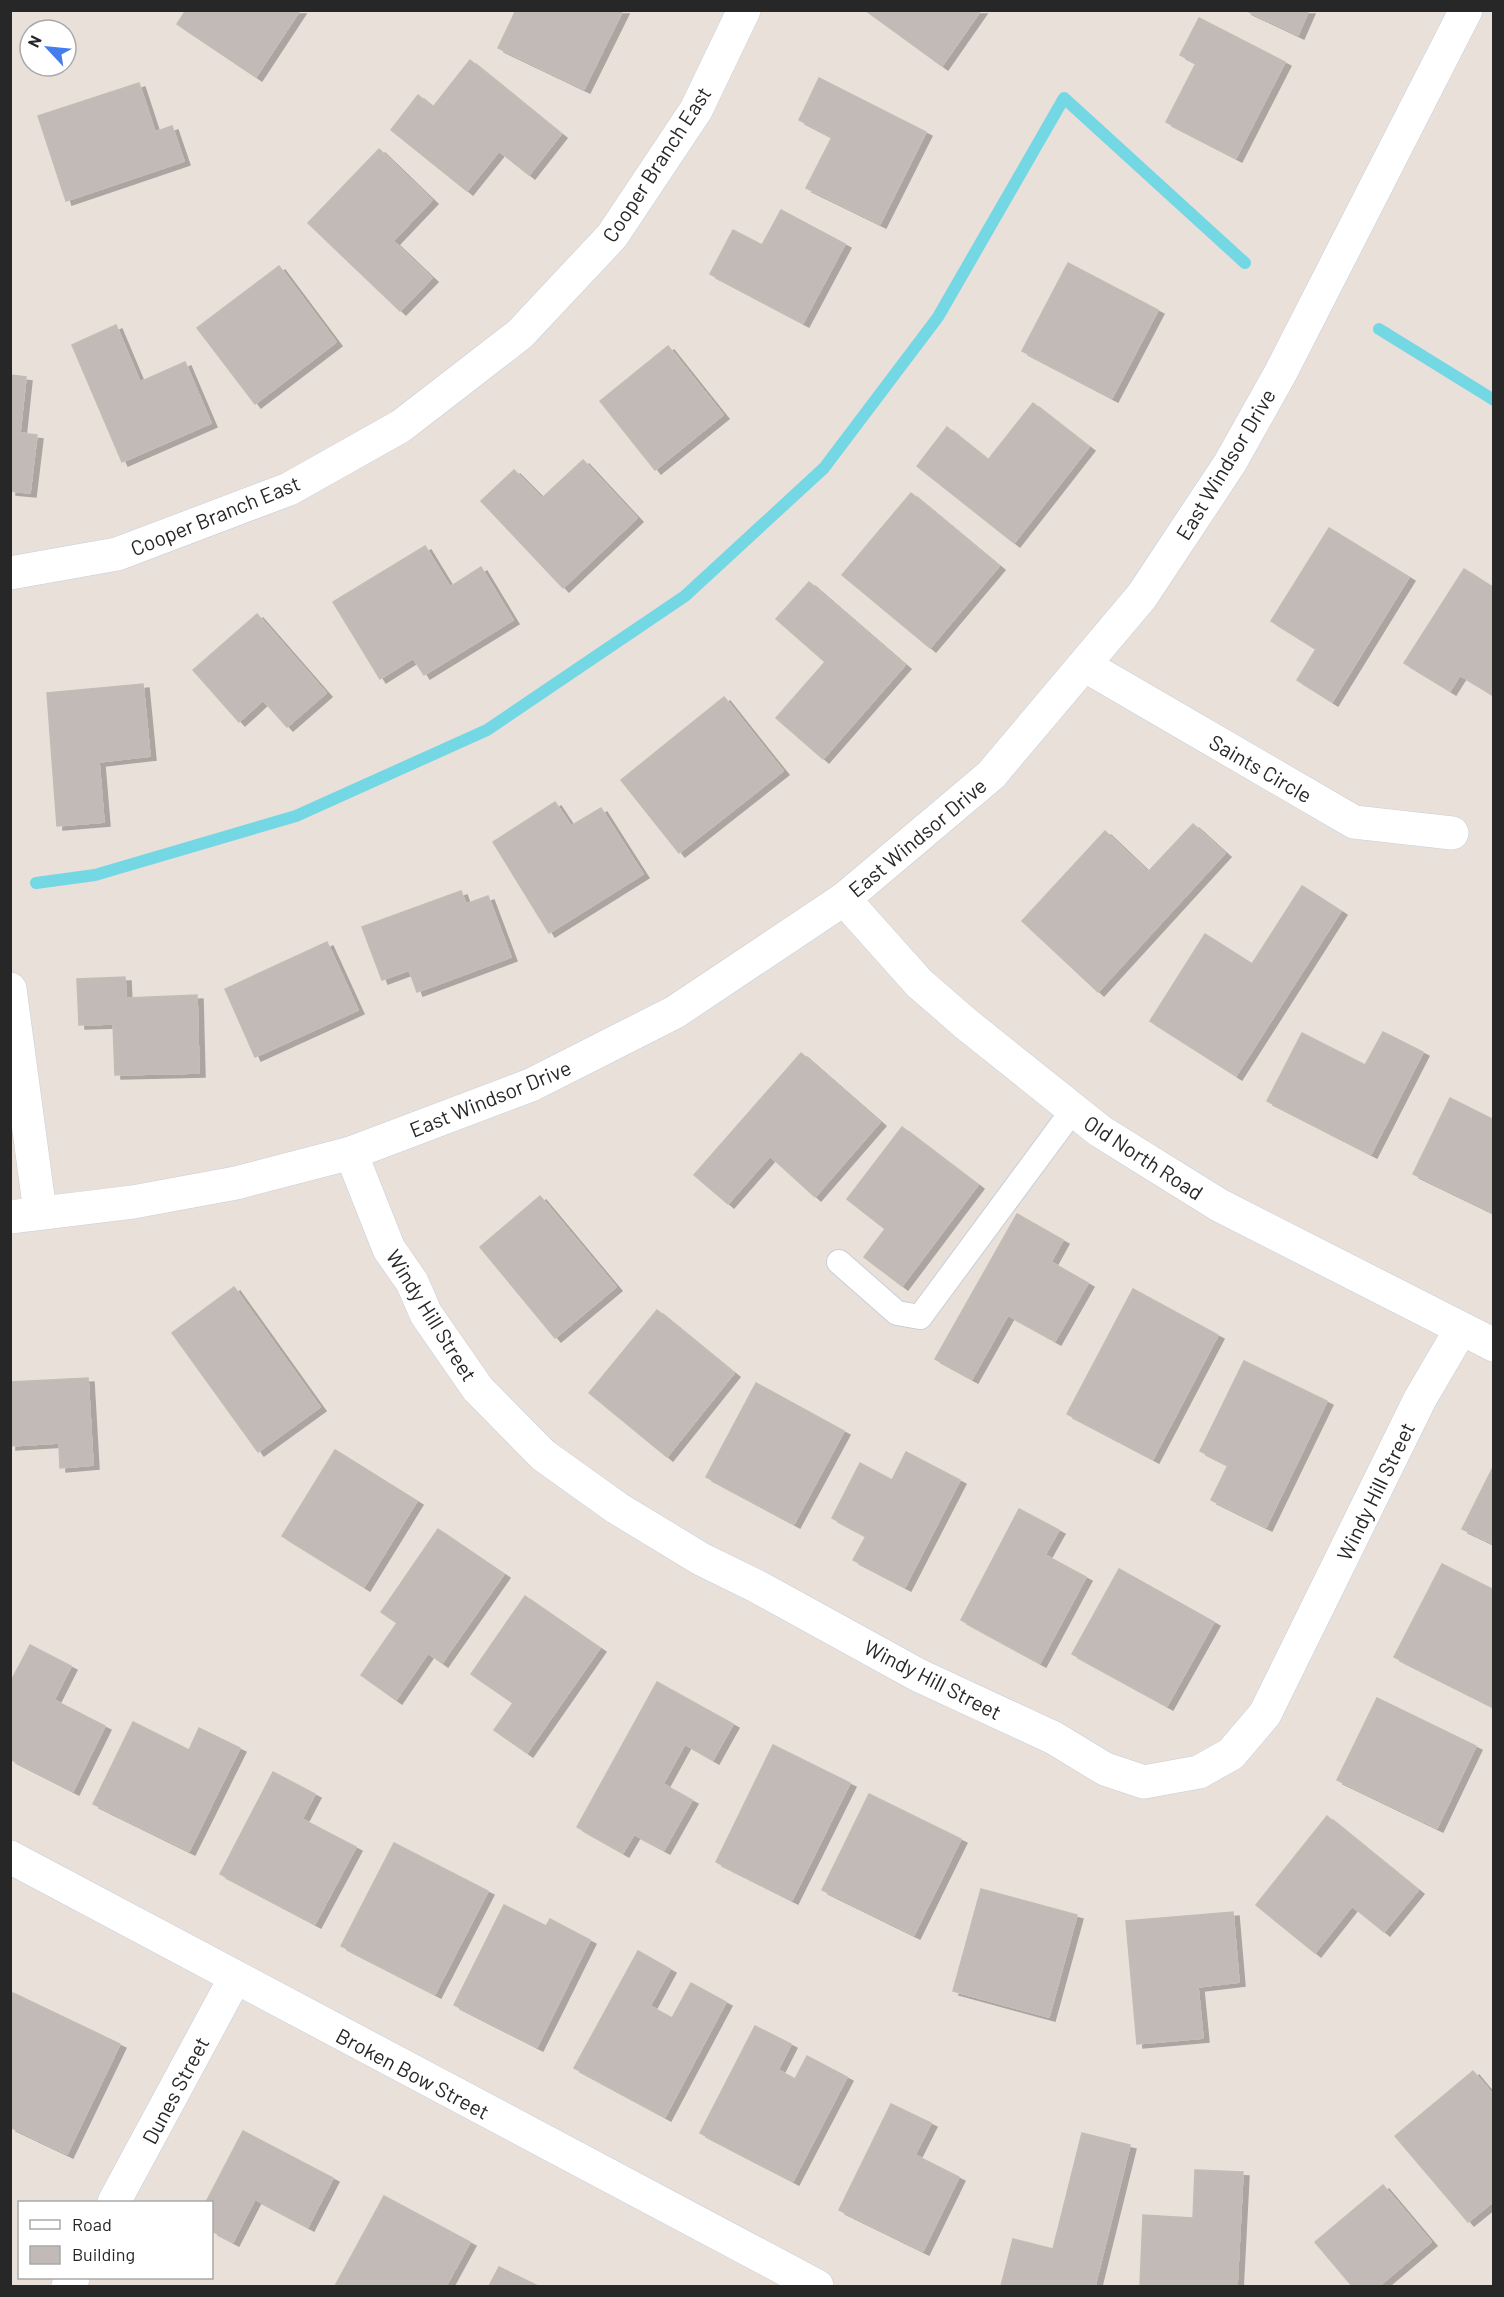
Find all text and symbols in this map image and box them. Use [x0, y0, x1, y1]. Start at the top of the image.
north arrow [18, 18, 78, 78]
text: N [23, 32, 45, 50]
street label: Cooper Branch East [596, 82, 716, 246]
street label: East Windsor Drive [1170, 384, 1280, 544]
street label: Cooper Branch East [127, 470, 303, 560]
street label: Saints Circle [1205, 729, 1317, 807]
street label: East Windsor Drive [843, 772, 991, 902]
street label: East Windsor Drive [406, 1054, 574, 1142]
street label: Old North Road [1080, 1109, 1208, 1205]
street label: Windy Hill Street [381, 1245, 483, 1385]
street label: Windy Hill Street [1331, 1418, 1419, 1564]
street label: Windy Hill Street [860, 1634, 1006, 1724]
street label: Broken Bow Street [332, 2022, 494, 2124]
street label: Dunes Street [136, 2032, 214, 2148]
legend [18, 2201, 213, 2279]
text: Road [72, 2213, 112, 2235]
text: Building [72, 2243, 135, 2265]

